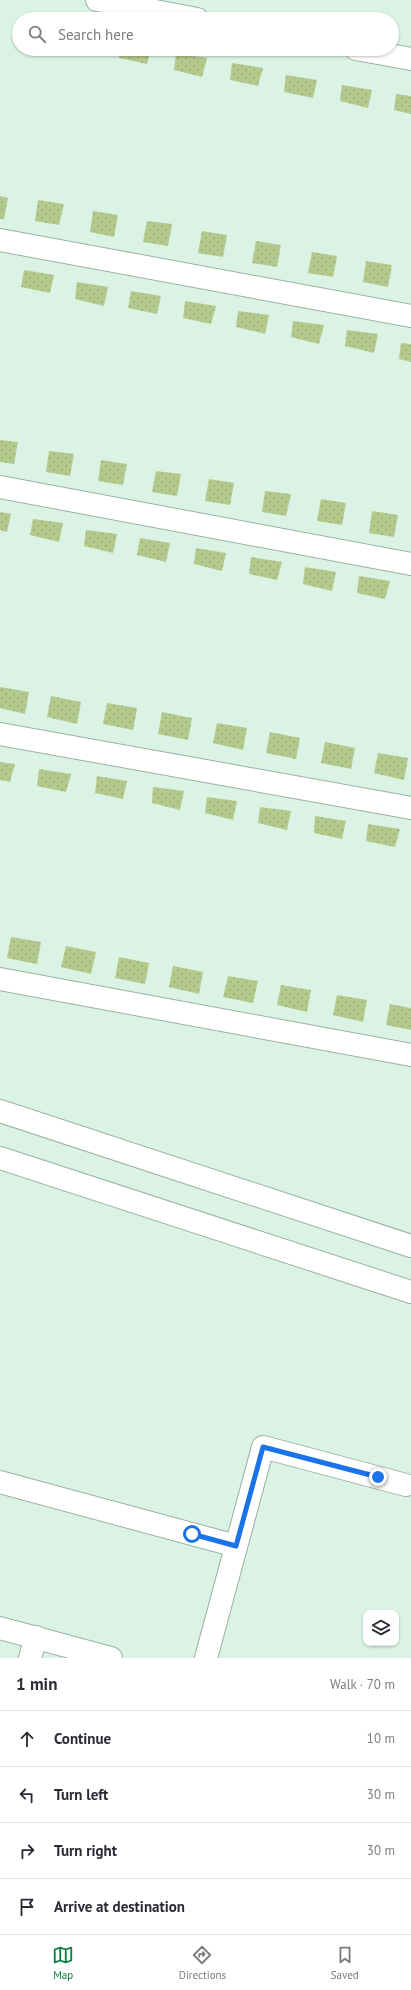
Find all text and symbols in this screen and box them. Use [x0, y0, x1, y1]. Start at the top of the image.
search box [12, 12, 399, 56]
icon: search [26, 23, 48, 45]
text: Search here [58, 25, 134, 44]
route end [369, 1468, 387, 1486]
route start [183, 1525, 201, 1543]
map controls [363, 1610, 399, 1646]
button: layers [363, 1610, 399, 1646]
text: 1 min [16, 1673, 57, 1695]
text: Walk · 70 m [330, 1676, 395, 1693]
icon: ahead [16, 1728, 38, 1750]
text: Continue [54, 1729, 111, 1748]
text: 10 m [367, 1730, 395, 1747]
icon: left [16, 1784, 38, 1806]
text: Turn left [54, 1785, 108, 1804]
text: 30 m [367, 1786, 395, 1803]
icon: right [16, 1840, 38, 1862]
text: Turn right [54, 1841, 117, 1860]
text: 30 m [367, 1842, 395, 1859]
icon: arrive [16, 1896, 38, 1918]
text: Arrive at destination [54, 1897, 185, 1916]
tab: Map [52, 1944, 74, 1982]
tab: Directions [179, 1944, 226, 1982]
tab: Saved [331, 1944, 359, 1982]

